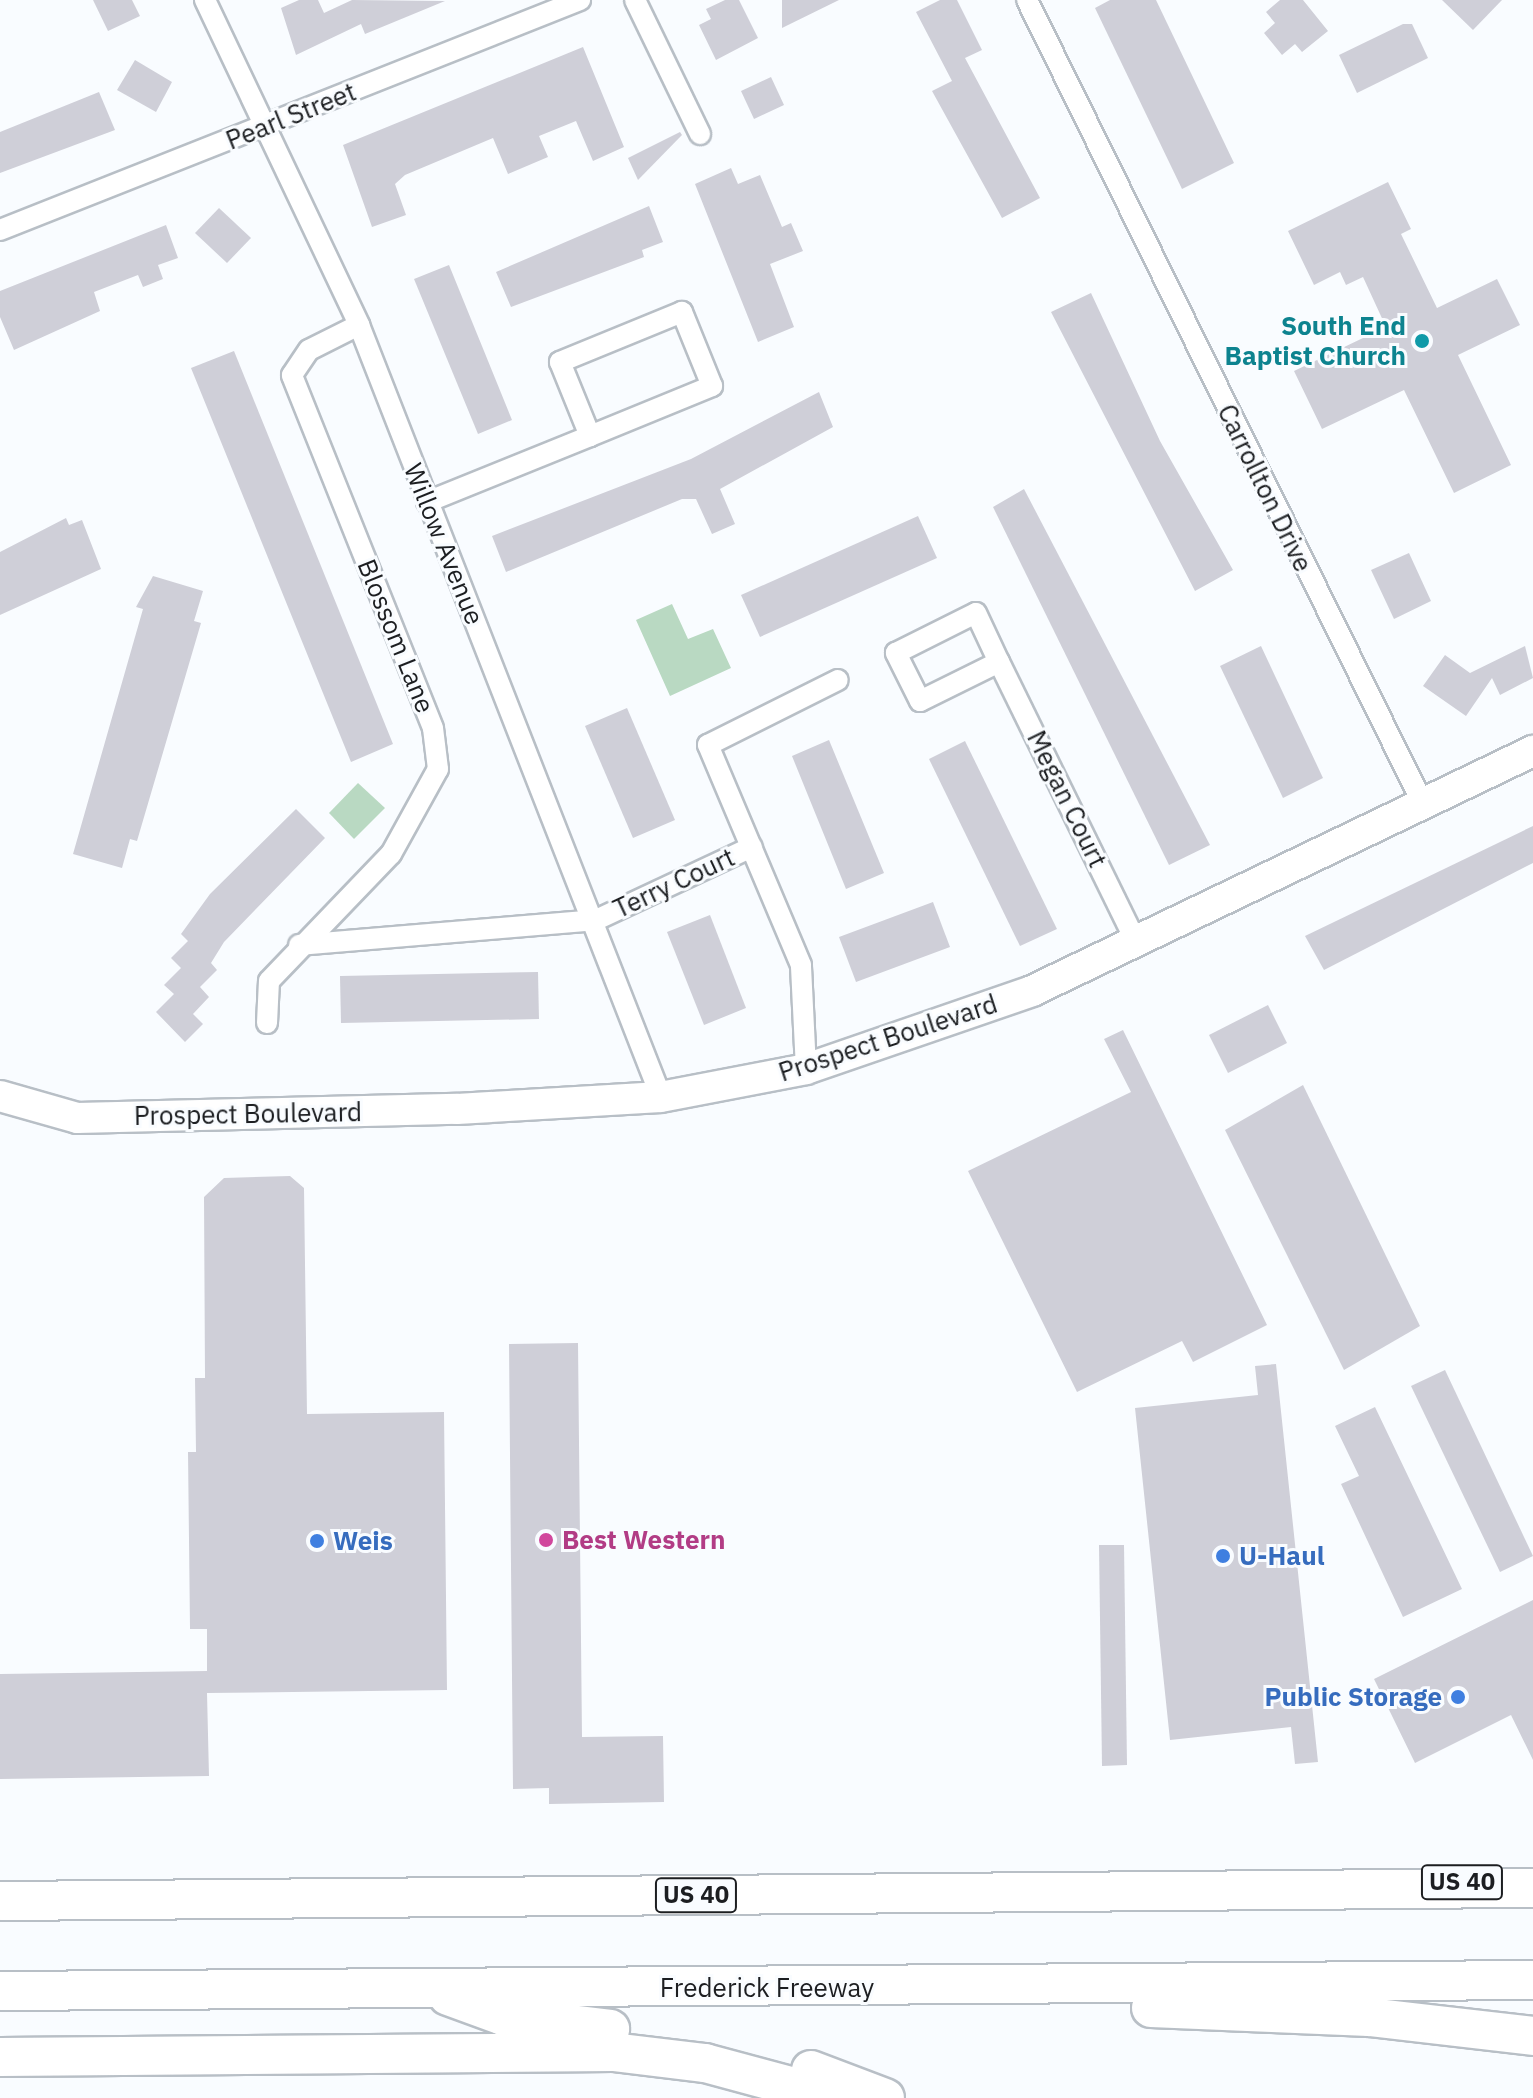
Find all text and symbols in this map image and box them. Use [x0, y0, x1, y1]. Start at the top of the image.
street label: Pearl Street [221, 76, 361, 156]
place label: South End Baptist Church [1225, 310, 1406, 372]
marker: South End Baptist Church [1413, 332, 1431, 350]
street label: Carrollton Drive [1211, 399, 1319, 577]
street label: Willow Avenue [398, 459, 490, 629]
street label: Blossom Lane [351, 555, 441, 717]
street label: Megan Court [1021, 726, 1113, 872]
street label: Terry Court [608, 841, 740, 925]
street label: Prospect Boulevard [775, 988, 1001, 1088]
street label: Prospect Boulevard [134, 1096, 362, 1132]
place label: Best Western [562, 1524, 726, 1556]
place label: Weis [333, 1525, 393, 1557]
marker: Best Western [537, 1531, 555, 1549]
marker: Weis [308, 1532, 326, 1550]
place label: U-Haul [1239, 1540, 1325, 1572]
marker: U-Haul [1214, 1547, 1232, 1565]
place label: Public Storage [1264, 1681, 1442, 1713]
marker: Public Storage [1449, 1688, 1467, 1706]
road number: US 40 [1420, 1862, 1504, 1902]
road number: US 40 [654, 1875, 738, 1915]
street label: Frederick Freeway [660, 1972, 874, 2004]

